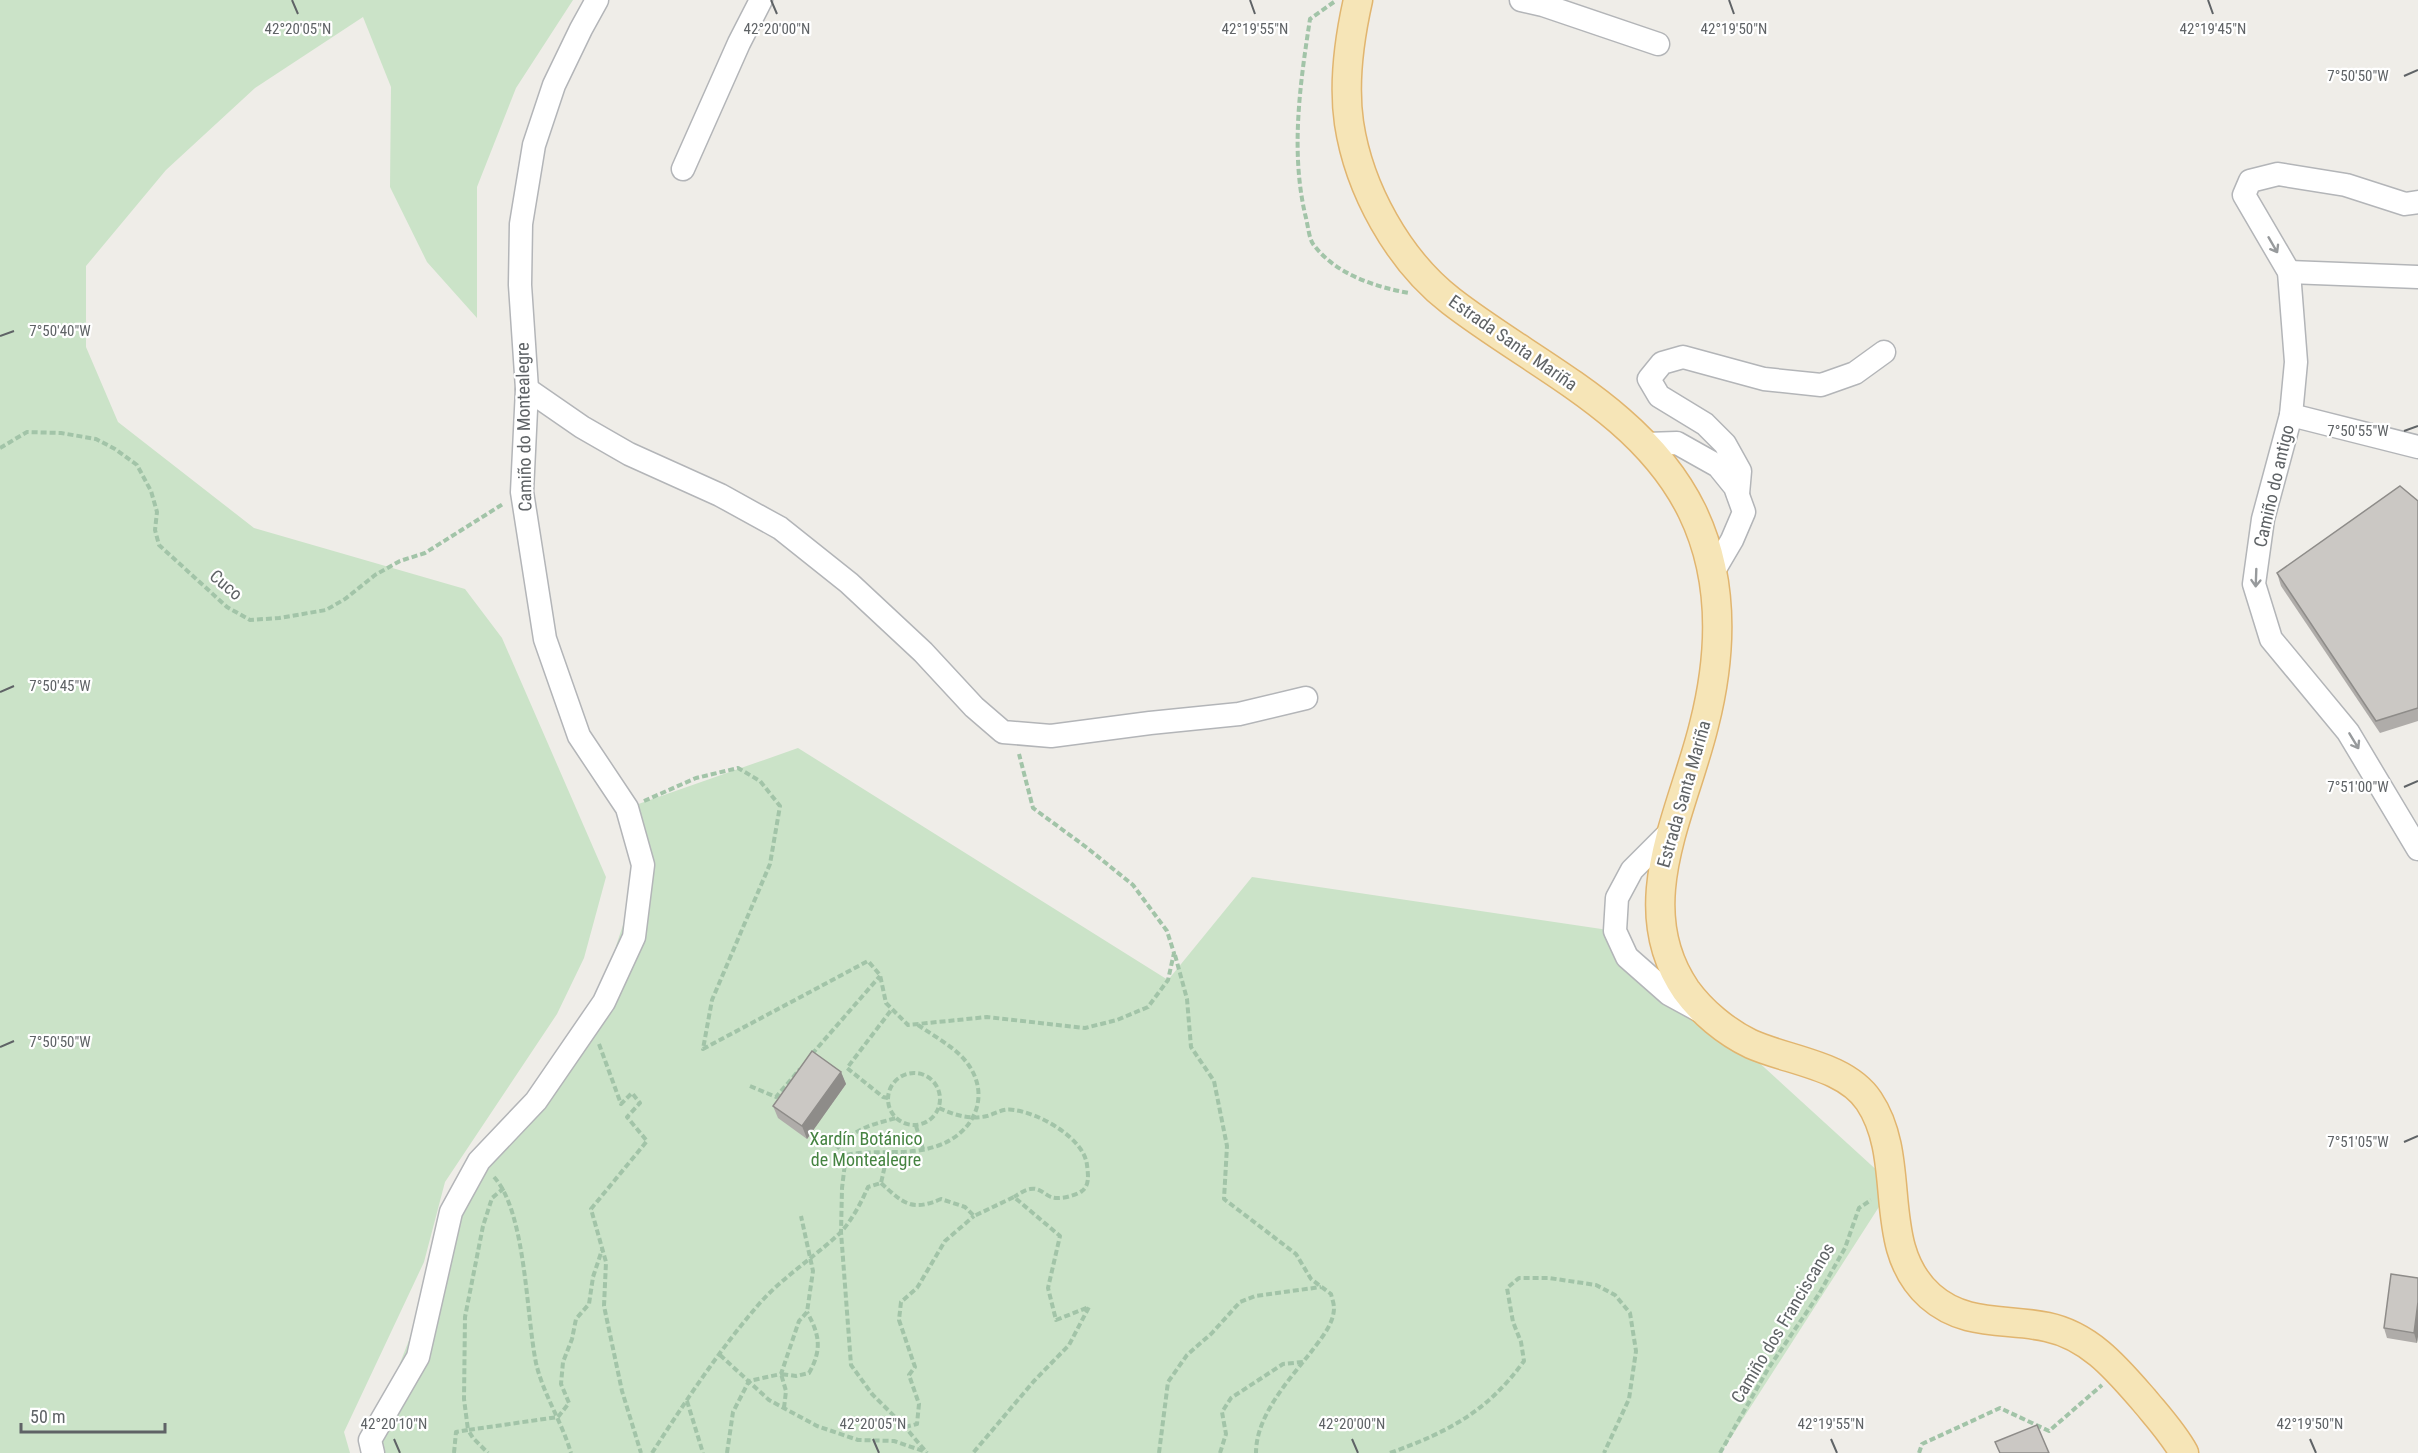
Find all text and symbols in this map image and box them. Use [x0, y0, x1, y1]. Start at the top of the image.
text: 42°20'05"N [265, 20, 331, 38]
text: 42°20'00"N [744, 20, 810, 38]
text: 42°19'55"N [1222, 20, 1288, 38]
text: 42°19'50"N [1701, 20, 1767, 38]
text: 42°19'45"N [2180, 20, 2246, 38]
text: 7°50'50"W [2327, 67, 2389, 85]
one-way arrow [2268, 236, 2280, 253]
street label: Estrada Santa Mariña [1445, 290, 1582, 395]
text: 7°50'40"W [29, 322, 91, 340]
street label: Camiño do Montealegre [512, 342, 535, 512]
text: 7°50'55"W [2327, 422, 2389, 440]
street label: Camiño do antigo [2249, 423, 2298, 549]
street label: Cuco [206, 565, 247, 604]
one-way arrow [2250, 568, 2261, 587]
text: 7°50'45"W [29, 677, 91, 695]
street label: Estrada Santa Mariña [1652, 718, 1715, 870]
one-way arrow [2348, 732, 2360, 749]
text: 7°51'00"W [2327, 778, 2389, 796]
text: 7°50'50"W [29, 1033, 91, 1051]
park label: Xardín Botánico de Montealegre [810, 1128, 922, 1170]
text: 7°51'05"W [2327, 1133, 2389, 1151]
street label: Camiño dos Franciscanos [1726, 1239, 1839, 1407]
scale bar [21, 1396, 165, 1434]
text: 50 m [30, 1406, 65, 1427]
text: 42°20'10"N [361, 1415, 427, 1433]
text: 42°20'05"N [840, 1415, 906, 1433]
text: 42°20'00"N [1319, 1415, 1385, 1433]
text: 42°19'55"N [1798, 1415, 1864, 1433]
text: 42°19'50"N [2277, 1415, 2343, 1433]

